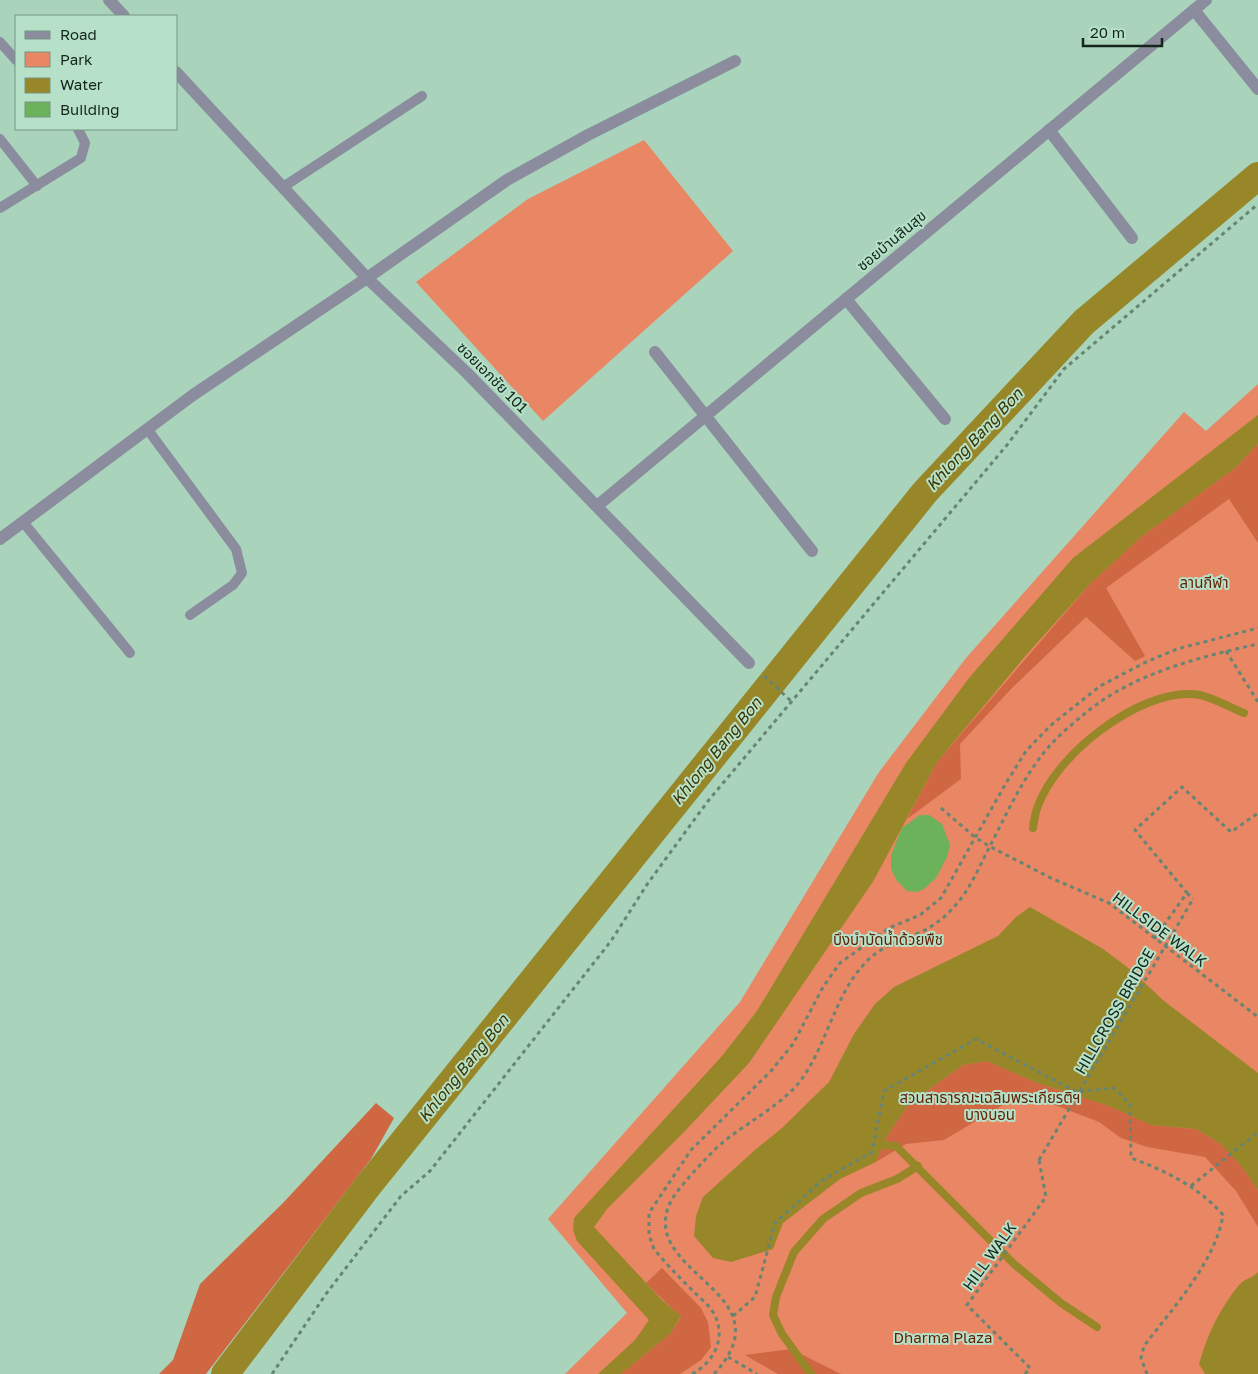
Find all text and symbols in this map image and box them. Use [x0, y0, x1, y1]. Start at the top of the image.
legend [15, 15, 178, 130]
scale bar [1083, 15, 1162, 47]
text: 20 m [1090, 23, 1125, 41]
text: Road [60, 25, 97, 43]
text: Park [60, 50, 93, 68]
text: Water [60, 75, 103, 93]
text: Building [60, 100, 120, 118]
street label: ซอยบ้านสินสุข [853, 206, 930, 275]
street label: ซอยเอกชัย 101 [454, 338, 532, 416]
water label: Khlong Bang Bon [921, 383, 1027, 494]
park label: ลานกีฬา [1180, 573, 1228, 591]
water label: Khlong Bang Bon [666, 692, 766, 809]
street label: HILLSIDE WALK [1109, 888, 1211, 970]
park label: บึงบำบัดน้ำด้วยพืช [833, 929, 943, 948]
street label: HILLCROSS BRIDGE [1071, 945, 1157, 1077]
water label: Khlong Bang Bon [413, 1009, 513, 1126]
park label: สวนสาธารณะเฉลิมพระเกียรติฯ บางบอน [900, 1088, 1081, 1123]
street label: HILL WALK [958, 1219, 1020, 1293]
park label: Dharma Plaza [894, 1328, 992, 1346]

